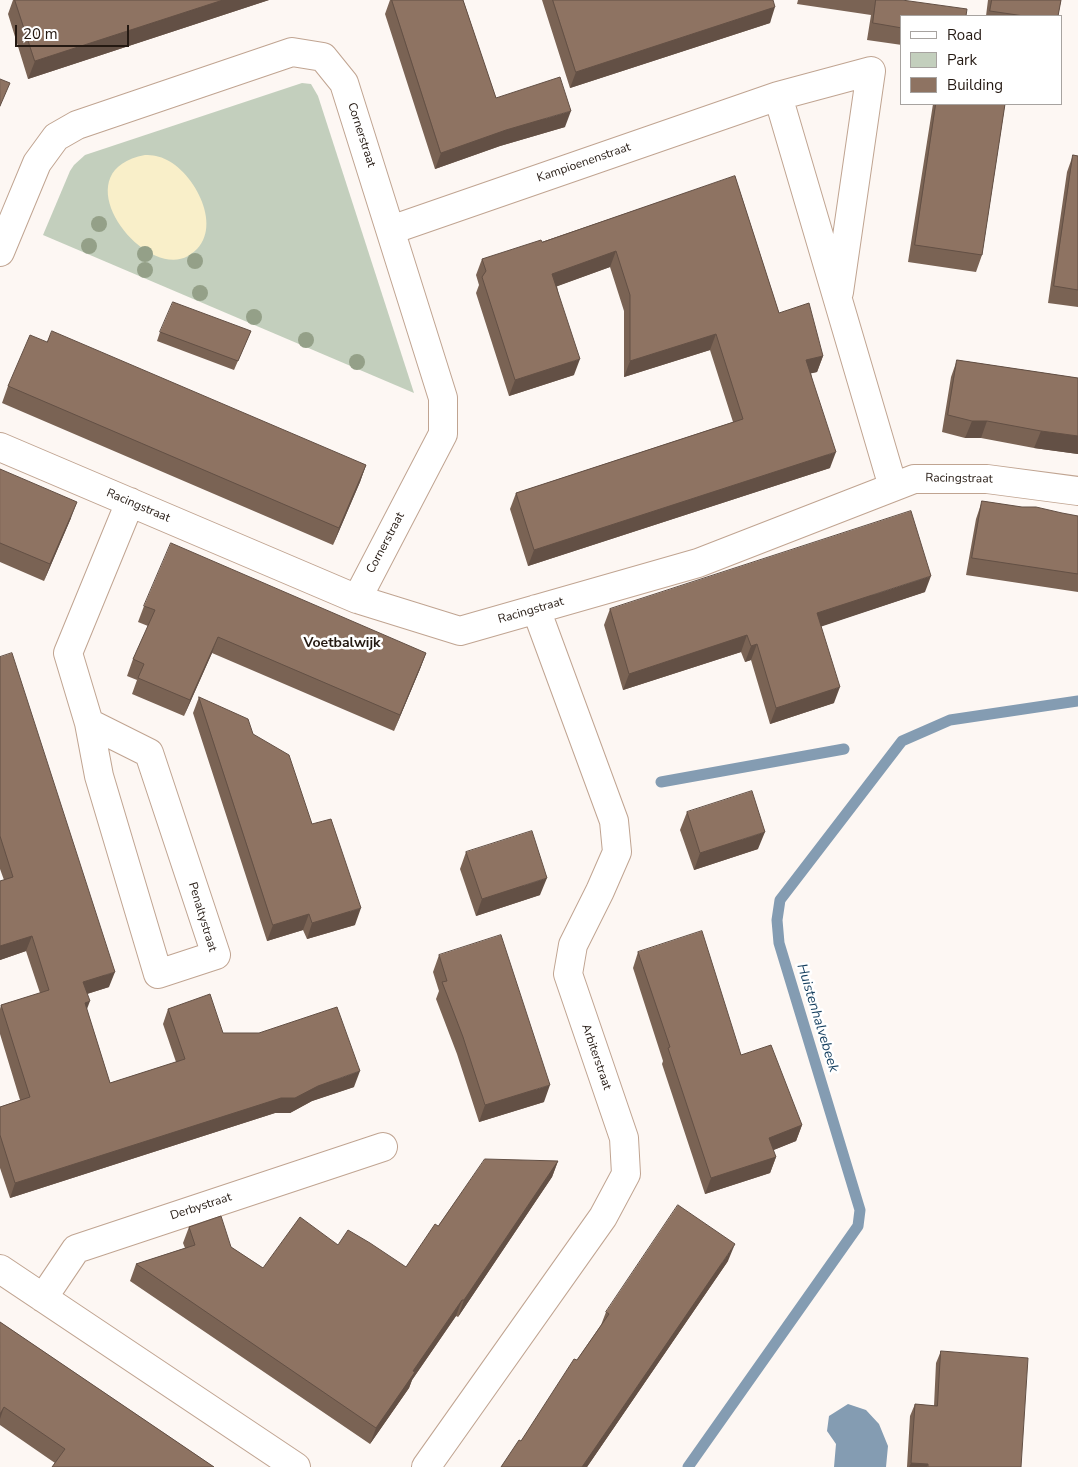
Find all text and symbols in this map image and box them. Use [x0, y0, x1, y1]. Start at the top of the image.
scale bar [18, 15, 131, 47]
legend [900, 15, 1063, 105]
text: 20 m [23, 24, 58, 44]
text: Road [947, 25, 982, 45]
text: Park [947, 50, 977, 70]
text: Building [947, 75, 1003, 95]
street label: Cornerstraat [344, 101, 378, 169]
street label: Kampioenenstraat [535, 140, 633, 186]
street label: Racingstraat [925, 471, 993, 487]
street label: Racingstraat [104, 486, 172, 526]
street label: Cornerstraat [364, 510, 408, 576]
street label: Racingstraat [497, 595, 565, 627]
district label: Voetbalwijk [303, 636, 381, 652]
street label: Penaltystraat [185, 881, 219, 953]
water label: Huistenhalvebeek [793, 962, 841, 1074]
street label: Arbiterstraat [578, 1022, 614, 1092]
street label: Derbystraat [169, 1190, 233, 1224]

